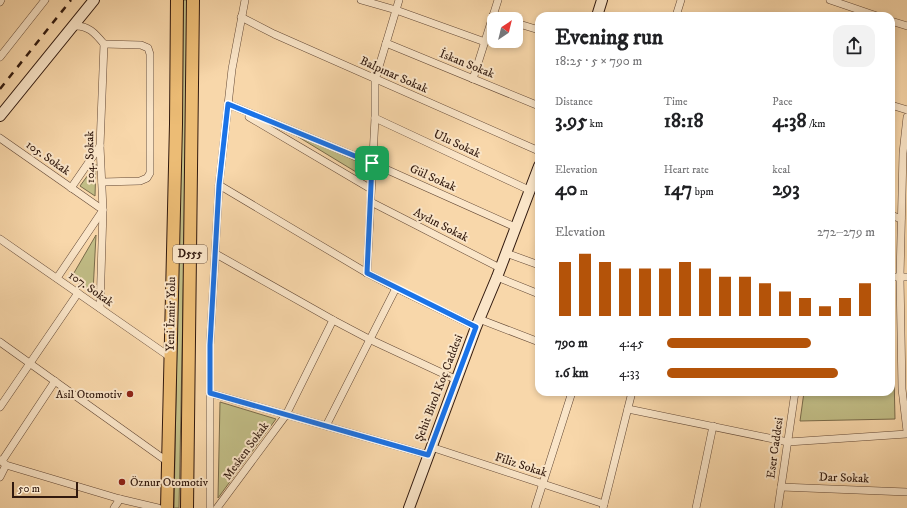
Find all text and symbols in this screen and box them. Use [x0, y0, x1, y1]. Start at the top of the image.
north arrow [487, 12, 523, 48]
map controls [487, 12, 523, 48]
text: Evening run [555, 24, 663, 51]
button: share [833, 25, 875, 67]
street label: İskan Sokak [437, 46, 497, 82]
street label: Balpınar Sokak [358, 53, 430, 97]
text: 18:25 · 5 × 790 m [555, 53, 642, 69]
text: Distance [555, 95, 593, 109]
text: Time [664, 95, 688, 109]
text: Pace [772, 95, 793, 109]
text: 3.95 [555, 109, 587, 134]
text: 18:18 [664, 109, 704, 134]
text: 4:38 [772, 109, 807, 134]
text: km [587, 117, 603, 131]
text: /km [807, 117, 826, 131]
street label: Ulu Sokak [431, 127, 483, 161]
street label: 104. Sokak [82, 131, 98, 183]
street label: 105. Sokak [23, 137, 73, 179]
pin [355, 146, 389, 180]
icon: arrive [361, 152, 383, 174]
street label: Gül Sokak [407, 161, 459, 195]
text: Elevation [555, 163, 598, 177]
text: Heart rate [664, 163, 709, 177]
text: kcal [772, 163, 790, 177]
text: 40 [555, 177, 577, 202]
text: 147 [664, 177, 692, 202]
text: 293 [772, 177, 800, 202]
text: m [577, 185, 588, 199]
text: bpm [692, 185, 714, 199]
street label: Aydın Sokak [411, 205, 471, 245]
text: Elevation [555, 224, 605, 240]
text: 272–279 m [817, 224, 875, 240]
road number: D555 [173, 245, 207, 263]
street label: 107. Sokak [66, 268, 116, 310]
street label: Yeni İzmir Yolu [163, 276, 179, 352]
street label: Şehit Birol Koç Caddesi [412, 333, 466, 443]
text: 790 m [555, 335, 588, 351]
text: 4:45 [619, 335, 644, 351]
text: 1.6 km [555, 365, 589, 381]
text: 4:33 [619, 365, 640, 381]
place label: Asil Otomotiv [56, 387, 123, 402]
marker: Asil Otomotiv [125, 389, 135, 399]
street label: Eser Caddesi [763, 416, 787, 480]
street label: Mesken Sokak [220, 419, 272, 483]
street label: Filiz Sokak [493, 450, 549, 480]
street label: Dar Sokak [819, 470, 869, 486]
place label: Öznur Otomotiv [130, 475, 209, 490]
marker: Öznur Otomotiv [117, 477, 127, 487]
scale bar [12, 480, 78, 499]
text: 50 m [18, 482, 40, 496]

